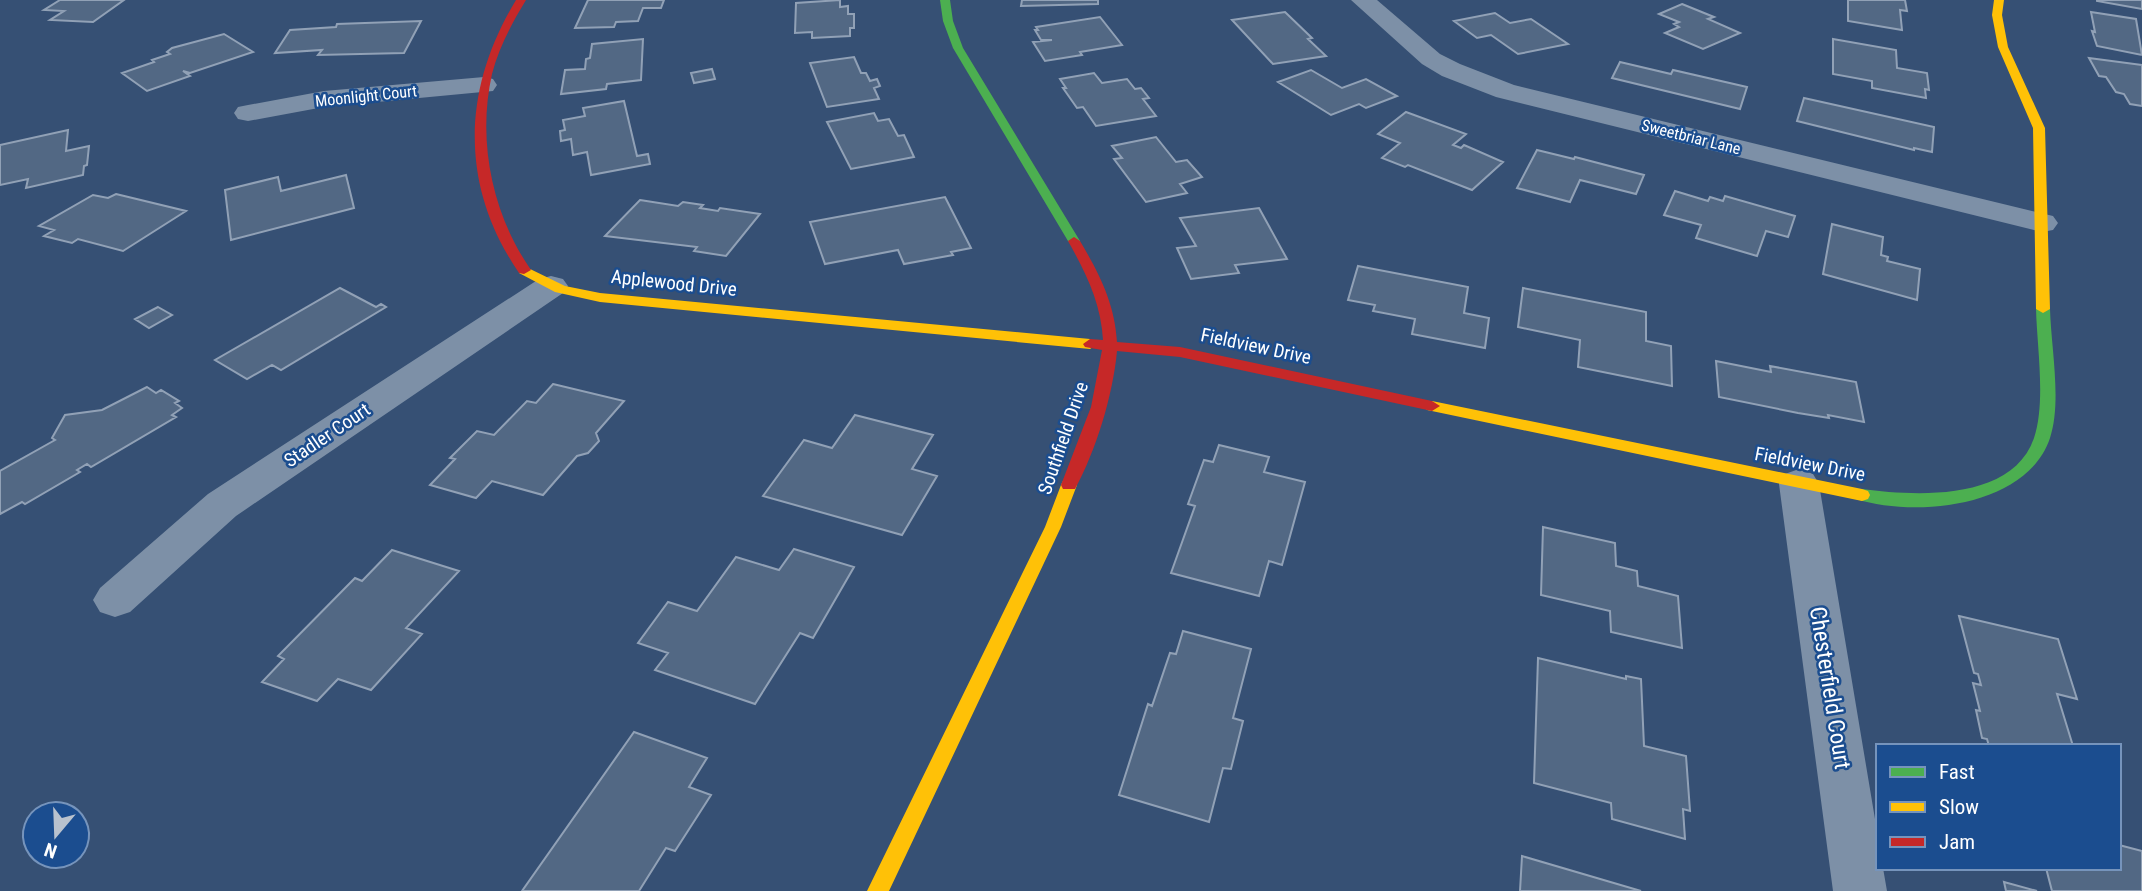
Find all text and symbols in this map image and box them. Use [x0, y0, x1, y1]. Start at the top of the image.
street label: Moonlight Court [314, 81, 418, 111]
street label: Sweetbriar Lane [1639, 115, 1743, 159]
street label: Applewood Drive [610, 265, 738, 301]
street label: Fieldview Drive [1199, 323, 1313, 369]
street label: Southfield Drive [1033, 379, 1093, 497]
street label: Stadler Court [280, 398, 374, 472]
street label: Fieldview Drive [1753, 442, 1867, 486]
street label: Chesterfield Court [1804, 605, 1856, 771]
legend [1876, 744, 2121, 870]
text: Fast [1939, 760, 1975, 784]
text: Slow [1939, 795, 1979, 819]
north arrow [21, 800, 91, 870]
text: Jam [1939, 830, 1975, 854]
text: N [41, 838, 60, 863]

